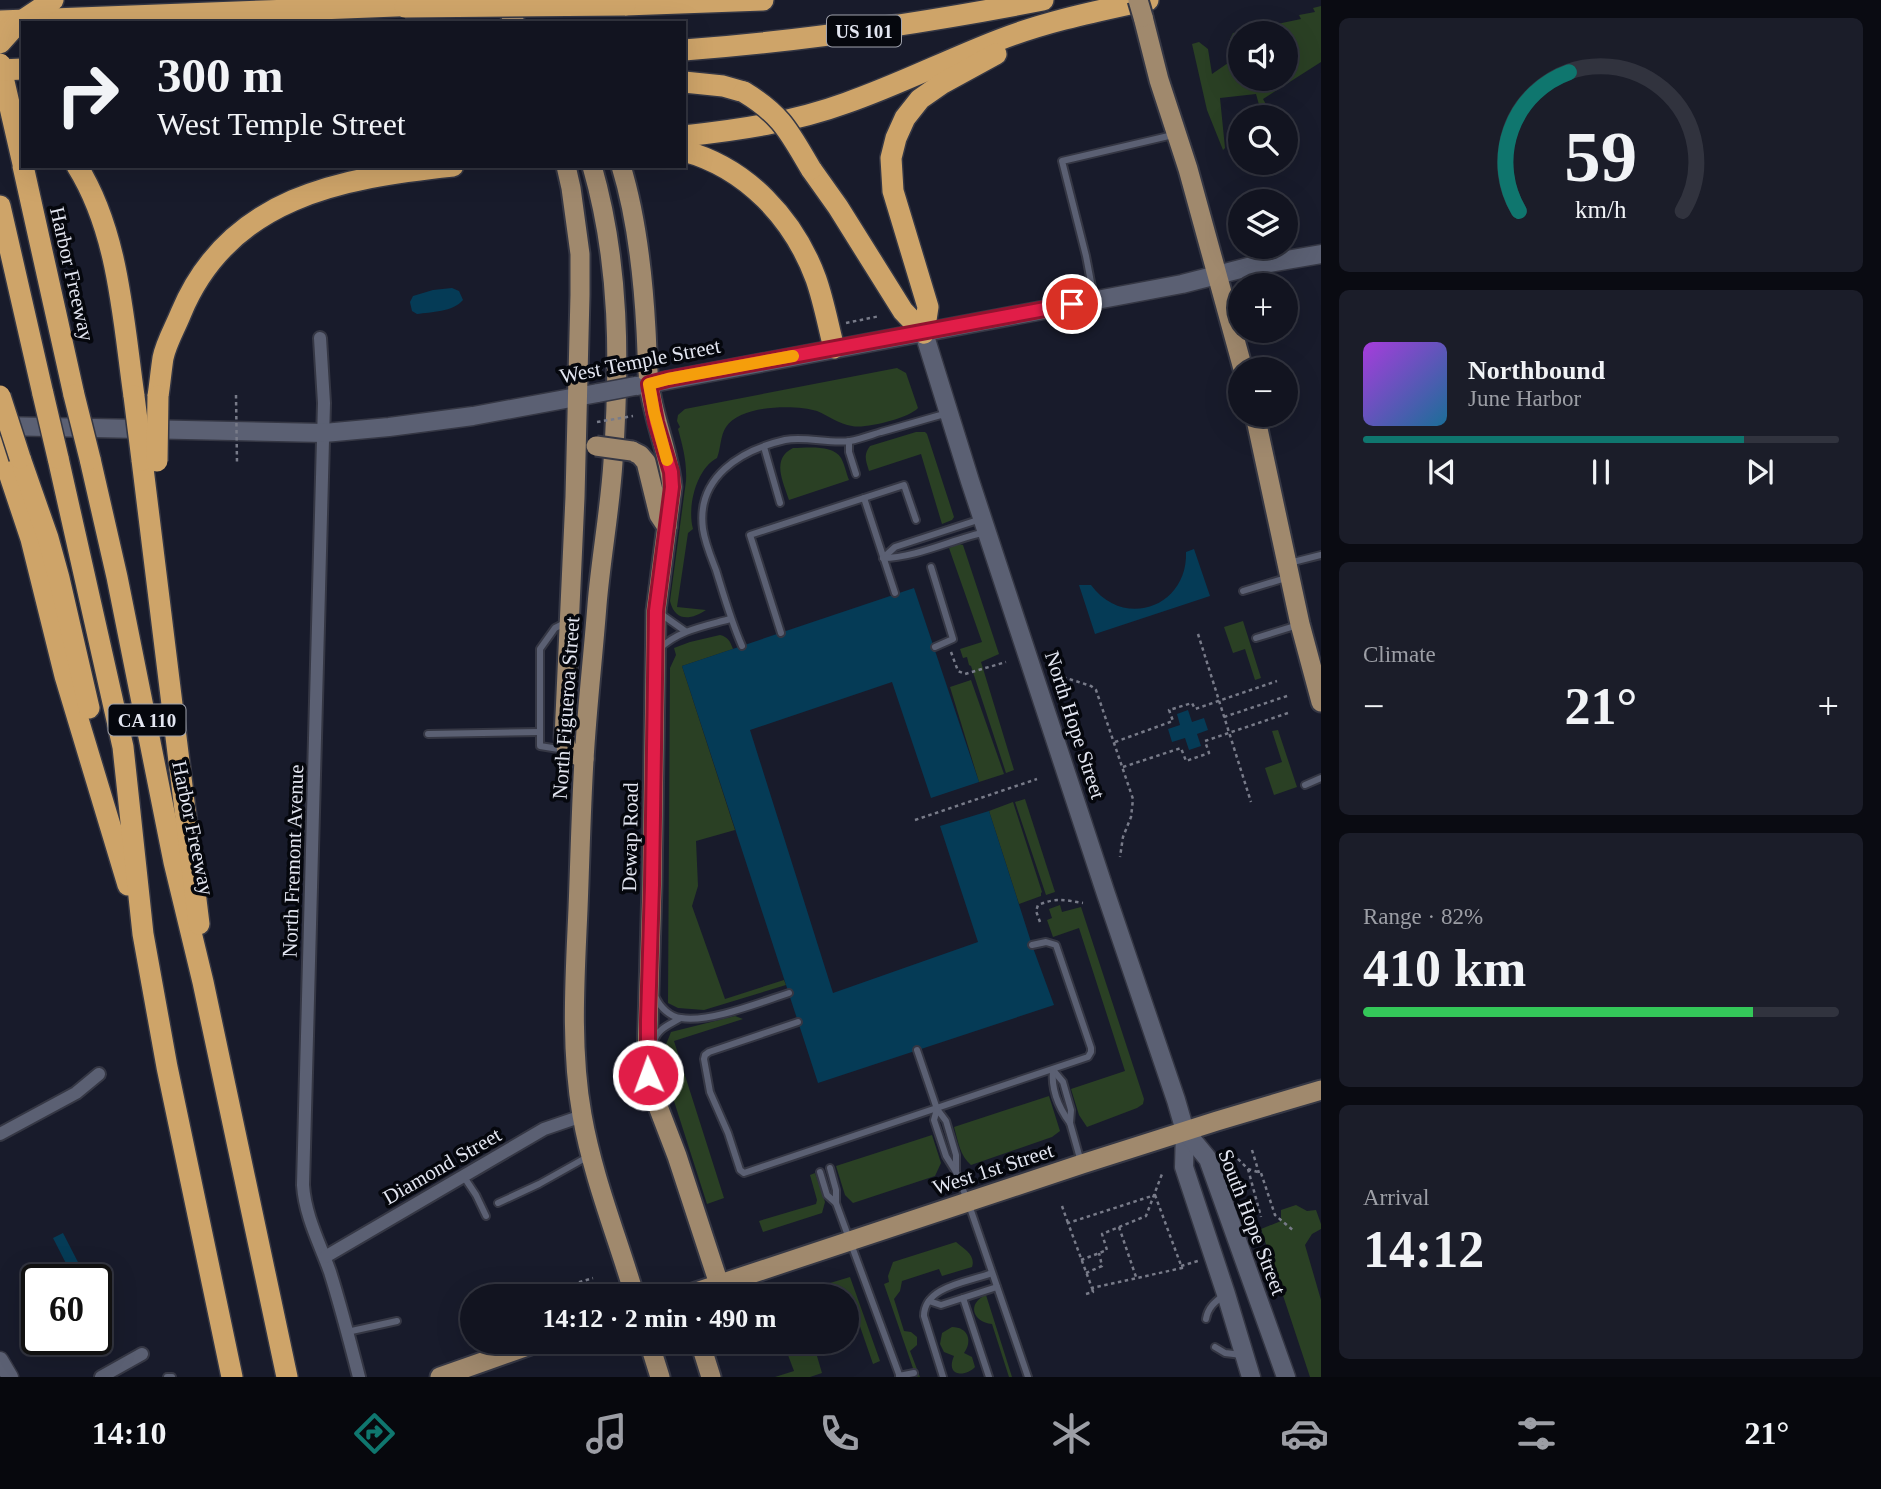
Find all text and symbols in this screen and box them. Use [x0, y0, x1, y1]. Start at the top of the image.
road number: US 101 [827, 16, 901, 46]
map controls [1228, 21, 1298, 427]
button: sound [1228, 21, 1298, 91]
text: 300 m [157, 48, 284, 103]
icon: right [42, 49, 133, 140]
button: search [1228, 105, 1298, 175]
text: West Temple Street [157, 106, 406, 142]
text: 59 [1565, 116, 1637, 197]
button: layers [1228, 189, 1298, 259]
text: km/h [1575, 196, 1627, 223]
street label: Harbor Freeway [45, 205, 99, 344]
button: + [1228, 273, 1298, 343]
pin [1042, 274, 1102, 334]
icon: arrive [1053, 285, 1091, 323]
street label: West Temple Street [558, 334, 723, 388]
text: Northbound [1468, 356, 1605, 385]
button: − [1228, 357, 1298, 427]
text: June Harbor [1468, 386, 1581, 411]
icon: previous [1423, 453, 1461, 491]
icon: pause [1582, 453, 1620, 491]
icon: next [1741, 453, 1779, 491]
street label: North Figueroa Street [548, 616, 584, 800]
text: Climate [1363, 642, 1436, 667]
street label: North Hope Street [1040, 648, 1110, 802]
text: 21° [1565, 678, 1637, 735]
text: − [1363, 685, 1384, 727]
text: + [1818, 685, 1839, 727]
road number: CA 110 [108, 705, 186, 736]
street label: Harbor Freeway [167, 758, 219, 898]
street label: North Fremont Avenue [278, 764, 308, 958]
street label: Dewap Road [617, 782, 643, 892]
text: Range · 82% [1363, 904, 1483, 929]
text: 410 km [1363, 940, 1526, 997]
position arrow [611, 1038, 685, 1112]
street label: Diamond Street [379, 1122, 505, 1209]
street label: West 1st Street [930, 1138, 1057, 1200]
street label: South Hope Street [1213, 1146, 1291, 1298]
text: Arrival [1363, 1185, 1429, 1210]
text: 14:12 [1363, 1221, 1484, 1278]
speed limit sign: 60 [21, 1264, 112, 1355]
text: 14:12 · 2 min · 490 m [543, 1304, 777, 1333]
icon: directions [350, 1409, 399, 1458]
icon: music [582, 1409, 631, 1458]
icon: phone [815, 1409, 864, 1458]
icon: climate [1047, 1409, 1096, 1458]
icon: car [1280, 1409, 1329, 1458]
icon: filters [1512, 1409, 1561, 1458]
text: 14:10 [92, 1415, 166, 1451]
text: 21° [1744, 1415, 1789, 1451]

